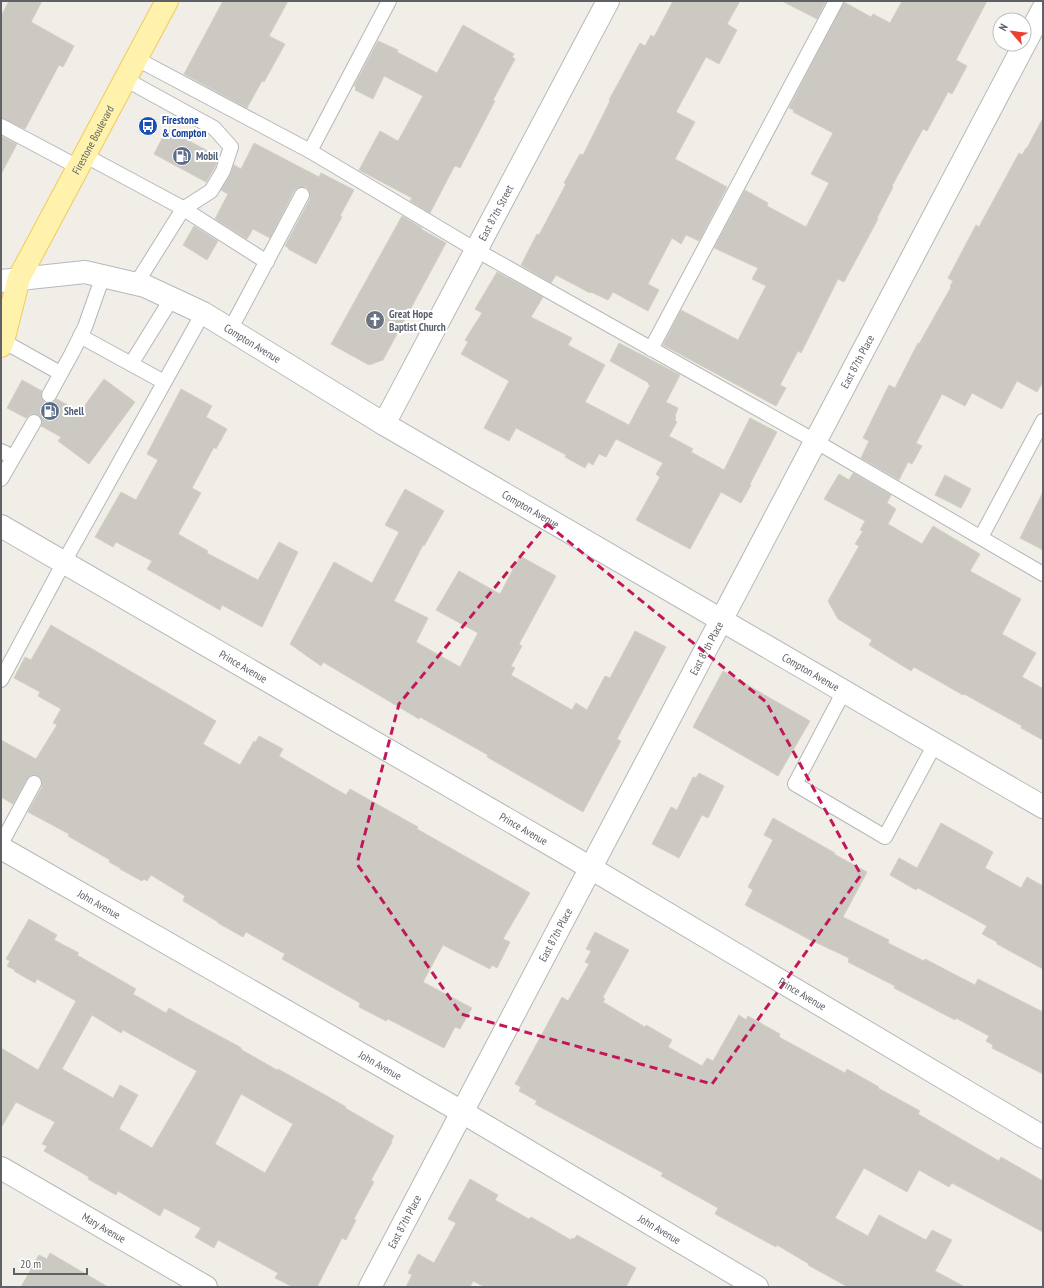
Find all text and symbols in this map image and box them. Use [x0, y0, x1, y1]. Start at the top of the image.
north arrow [992, 12, 1032, 52]
text: N [996, 21, 1011, 33]
street label: Firestone Boulevard [69, 103, 117, 177]
place label: Firestone & Compton [162, 113, 206, 140]
bus stop icon: Firestone & Compton [137, 115, 159, 137]
fuel station icon: Mobil [171, 145, 193, 167]
place label: Mobil [196, 149, 219, 163]
street label: East 87th Street [475, 183, 516, 243]
place label: Great Hope Baptist Church [389, 307, 446, 334]
church icon: Great Hope Baptist Church [364, 309, 386, 331]
street label: Compton Avenue [221, 321, 284, 366]
street label: East 87th Place [838, 332, 877, 391]
fuel station icon: Shell [39, 400, 61, 422]
place label: Shell [64, 404, 84, 418]
street label: Compton Avenue [499, 487, 562, 532]
street label: East 87th Place [687, 619, 726, 677]
street label: Prince Avenue [217, 647, 270, 686]
street label: Compton Avenue [780, 650, 842, 694]
street label: Prince Avenue [497, 809, 550, 848]
street label: John Avenue [74, 886, 123, 922]
street label: East 87th Place [536, 905, 575, 964]
street label: Prince Avenue [776, 974, 829, 1014]
street label: John Avenue [355, 1047, 404, 1083]
street label: East 87th Place [385, 1192, 425, 1251]
street label: Mary Avenue [80, 1210, 129, 1246]
street label: John Avenue [635, 1211, 684, 1247]
scale bar [14, 1250, 87, 1276]
text: 20 m [20, 1256, 41, 1271]

